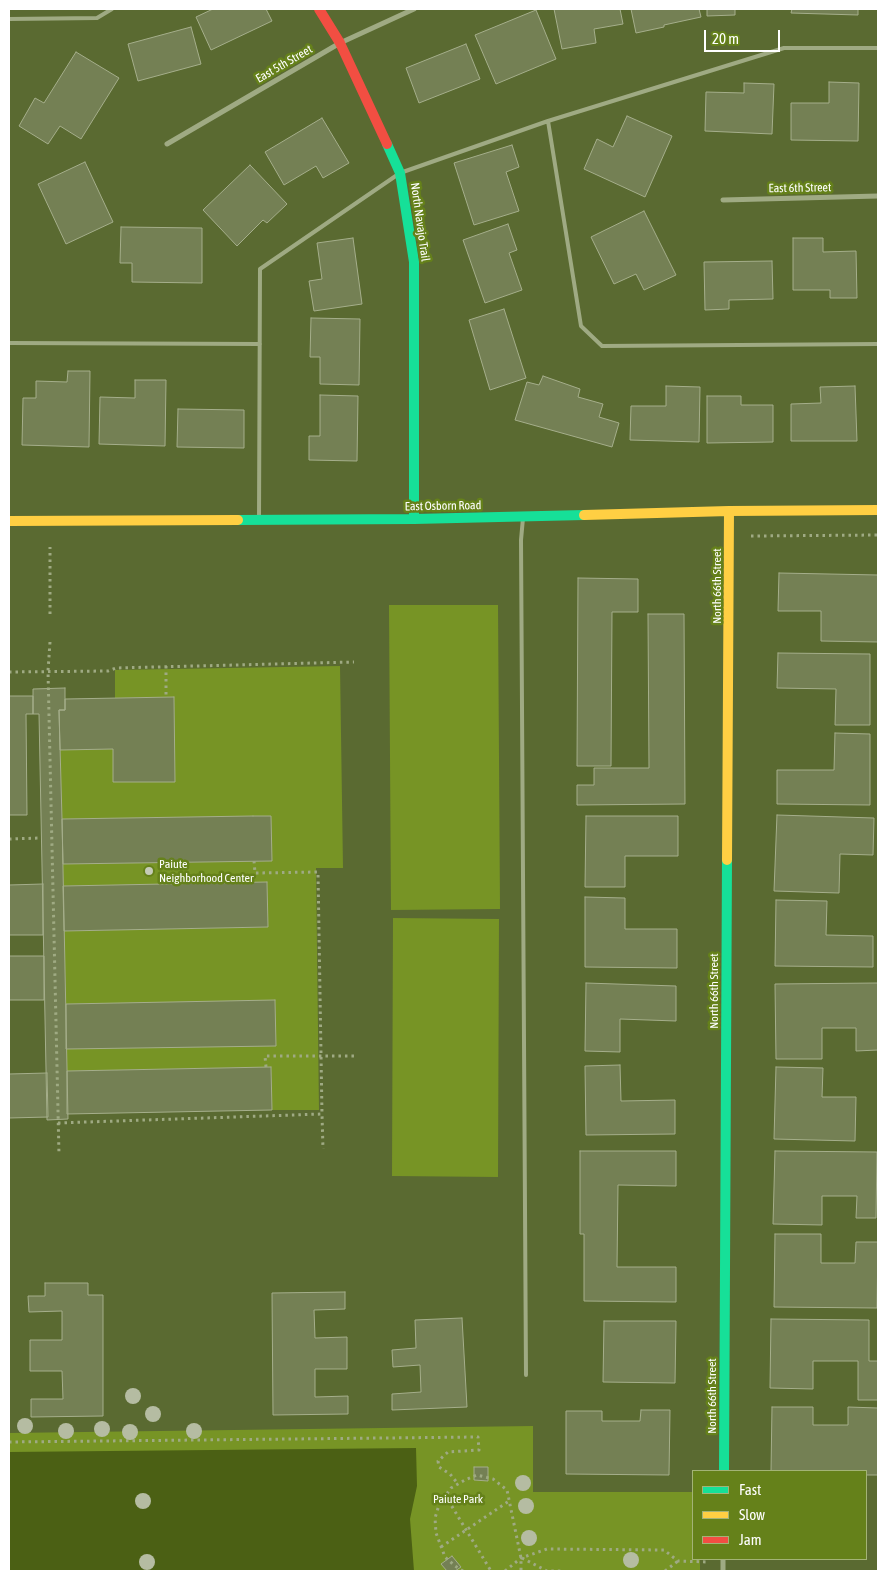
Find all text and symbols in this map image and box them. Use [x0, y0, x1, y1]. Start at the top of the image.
scale bar [707, 20, 783, 52]
text: 20 m [712, 30, 739, 47]
street label: East 5th Street [253, 42, 315, 86]
street label: East 6th Street [768, 180, 832, 196]
street label: North Navajo Trail [407, 182, 433, 262]
street label: East Osborn Road [405, 498, 481, 514]
street label: North 66th Street [710, 548, 724, 624]
place label: Paiute Neighborhood Center [159, 857, 254, 885]
marker: Paiute Neighborhood Center [143, 865, 155, 877]
street label: North 66th Street [707, 953, 721, 1029]
street label: North 66th Street [705, 1358, 719, 1434]
legend [692, 1470, 867, 1560]
text: Fast [739, 1481, 761, 1498]
park label: Paiute Park [433, 1492, 483, 1506]
text: Slow [739, 1506, 765, 1523]
text: Jam [739, 1531, 762, 1548]

